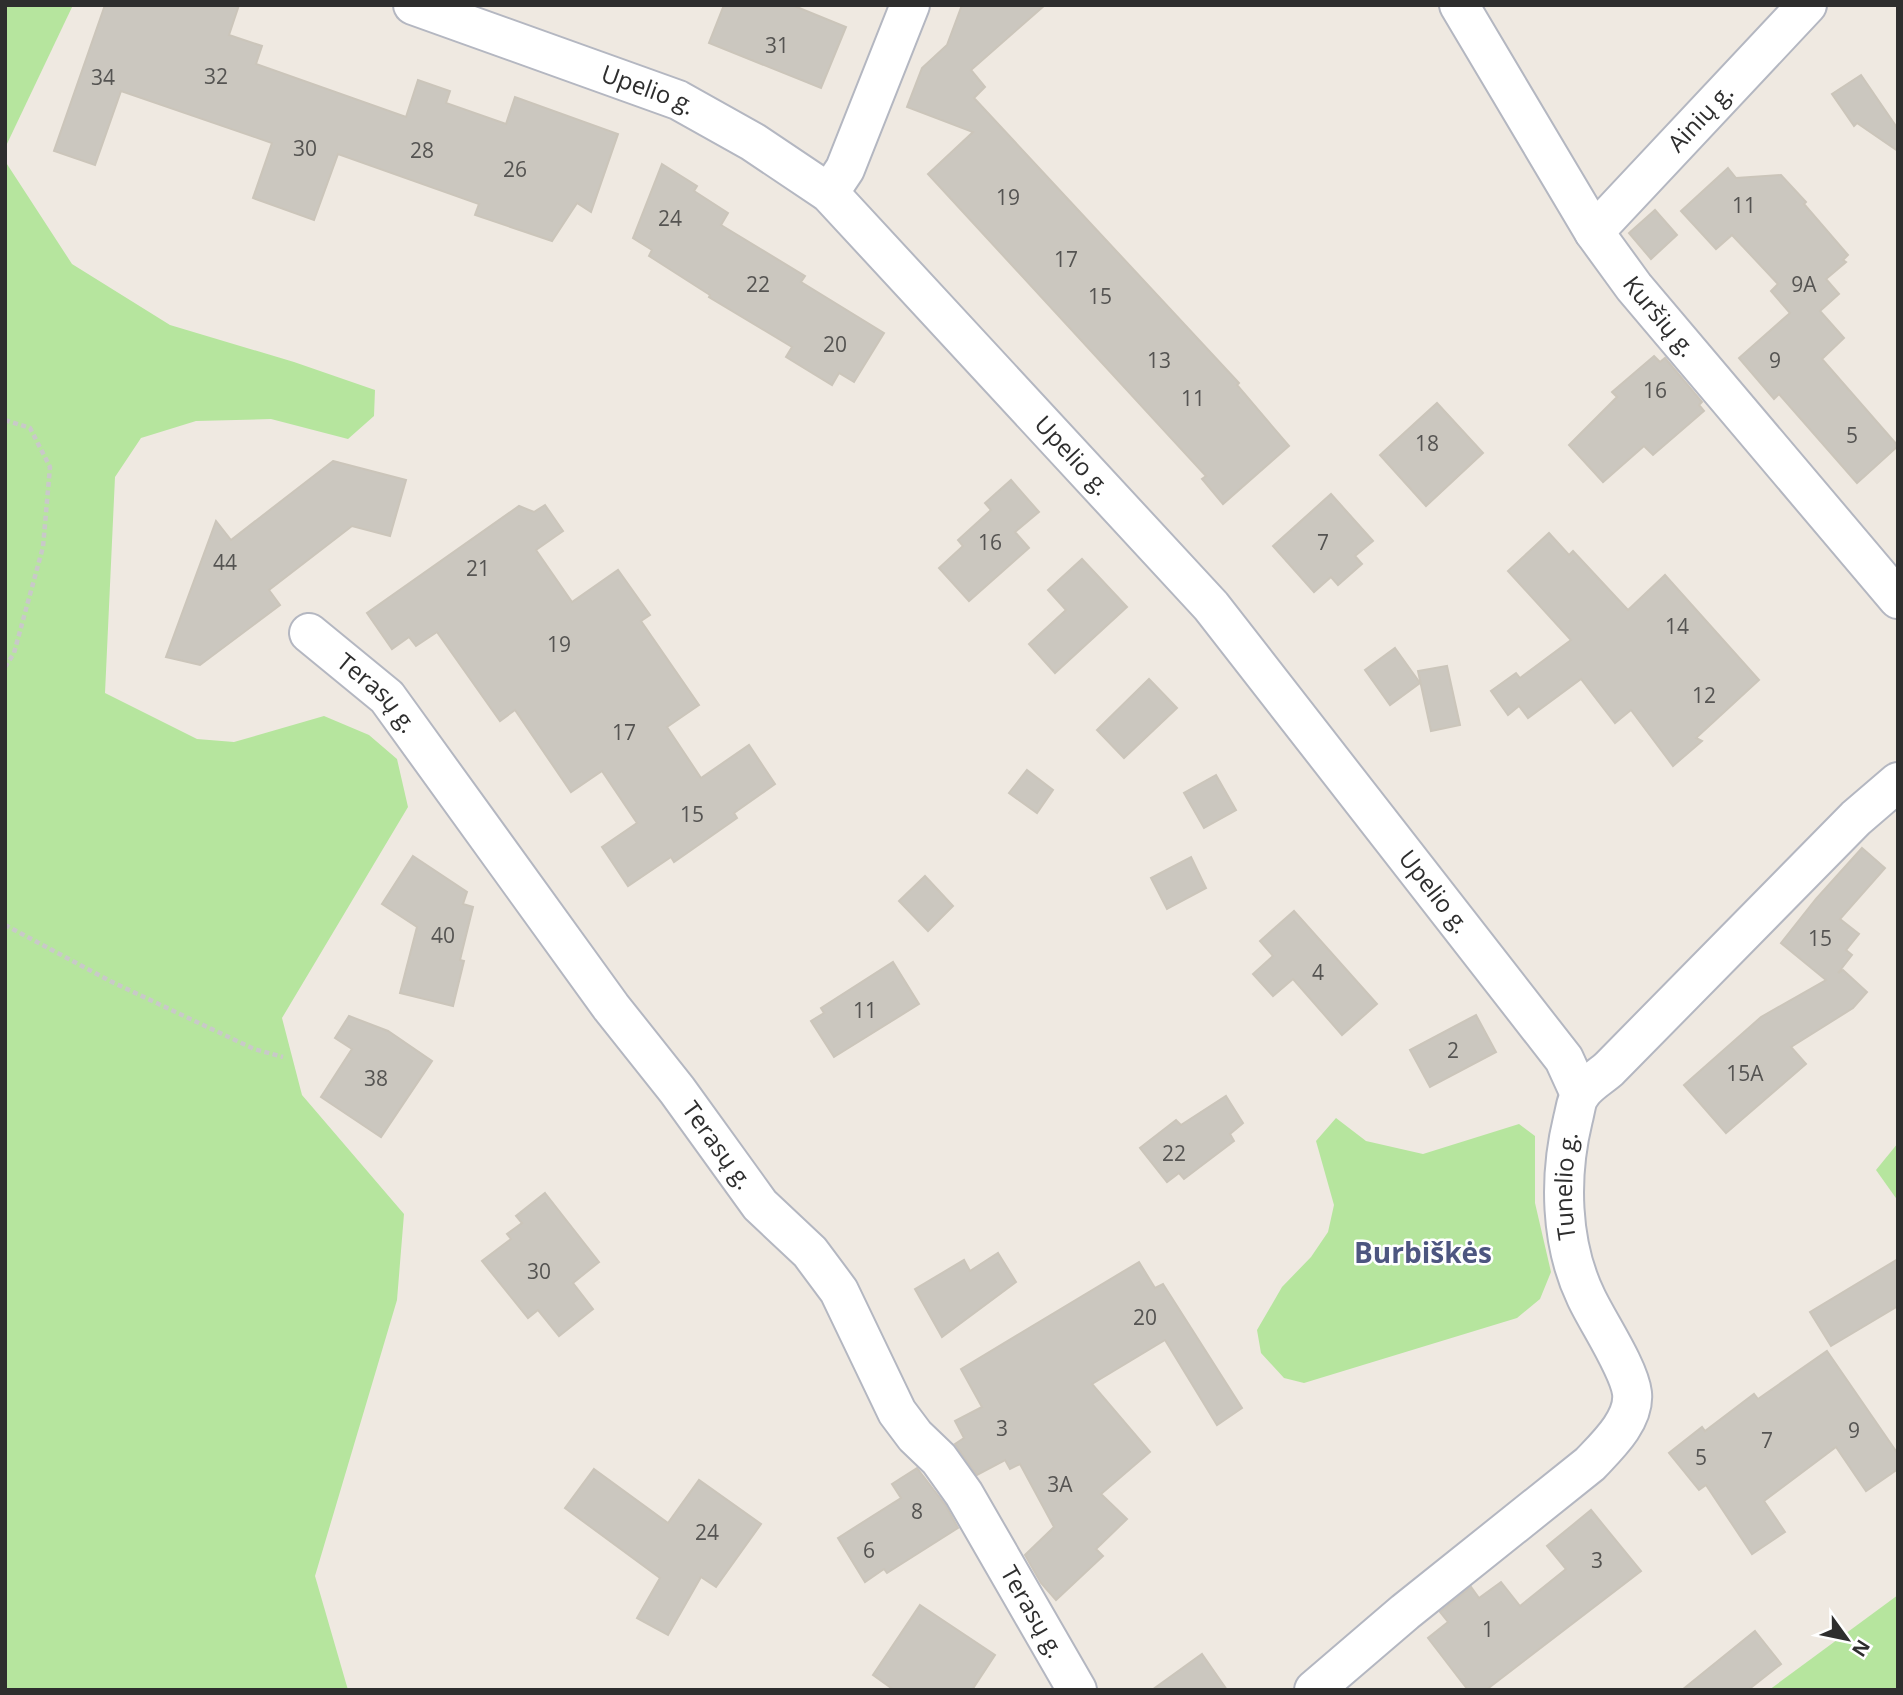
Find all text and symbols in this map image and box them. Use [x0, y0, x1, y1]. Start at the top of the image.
house number: 31 [765, 31, 789, 59]
street label: Upelio g. [597, 56, 702, 122]
house number: 32 [204, 62, 228, 90]
house number: 34 [91, 63, 115, 91]
street label: Ainių g. [1659, 76, 1740, 159]
house number: 30 [293, 134, 317, 162]
house number: 28 [410, 136, 434, 164]
house number: 26 [503, 155, 527, 183]
house number: 19 [996, 183, 1020, 211]
house number: 11 [1732, 191, 1756, 219]
house number: 24 [658, 204, 682, 232]
house number: 17 [1054, 245, 1078, 273]
street label: Kuršių g. [1616, 269, 1704, 363]
house number: 22 [746, 270, 770, 298]
house number: 9A [1791, 270, 1817, 298]
house number: 15 [1088, 282, 1112, 310]
house number: 20 [823, 330, 847, 358]
house number: 13 [1147, 346, 1171, 374]
house number: 9 [1769, 346, 1781, 374]
house number: 16 [1643, 376, 1667, 404]
house number: 11 [1181, 384, 1205, 412]
street label: Upelio g. [1028, 408, 1119, 502]
house number: 5 [1846, 421, 1858, 449]
house number: 18 [1415, 429, 1439, 457]
house number: 16 [978, 528, 1002, 556]
house number: 7 [1317, 528, 1329, 556]
house number: 44 [213, 548, 237, 576]
house number: 21 [466, 554, 490, 582]
house number: 14 [1665, 612, 1689, 640]
house number: 19 [547, 630, 571, 658]
street label: Terasų g. [331, 645, 426, 739]
house number: 12 [1692, 681, 1716, 709]
house number: 17 [612, 718, 636, 746]
house number: 15 [680, 800, 704, 828]
street label: Upelio g. [1392, 842, 1478, 940]
house number: 40 [431, 921, 455, 949]
house number: 15 [1808, 924, 1832, 952]
house number: 4 [1312, 958, 1324, 986]
house number: 11 [853, 996, 877, 1024]
house number: 2 [1447, 1036, 1459, 1064]
house number: 15A [1726, 1059, 1764, 1087]
house number: 38 [364, 1064, 388, 1092]
street label: Terasų g. [675, 1094, 761, 1196]
street label: Tunelio g. [1546, 1129, 1585, 1242]
house number: 22 [1162, 1139, 1186, 1167]
district label: Burbiškės [1354, 1233, 1492, 1271]
house number: 30 [527, 1257, 551, 1285]
house number: 20 [1133, 1303, 1157, 1331]
house number: 3 [996, 1414, 1008, 1442]
house number: 9 [1848, 1416, 1860, 1444]
house number: 7 [1761, 1426, 1773, 1454]
house number: 5 [1695, 1443, 1707, 1471]
house number: 3A [1047, 1470, 1073, 1498]
house number: 8 [911, 1497, 923, 1525]
house number: 24 [695, 1518, 719, 1546]
house number: 6 [863, 1536, 875, 1564]
house number: 3 [1591, 1546, 1603, 1574]
street label: Terasų g. [994, 1559, 1073, 1663]
north arrow [1812, 1604, 1882, 1674]
house number: 1 [1482, 1615, 1494, 1643]
text: N [1846, 1635, 1876, 1662]

